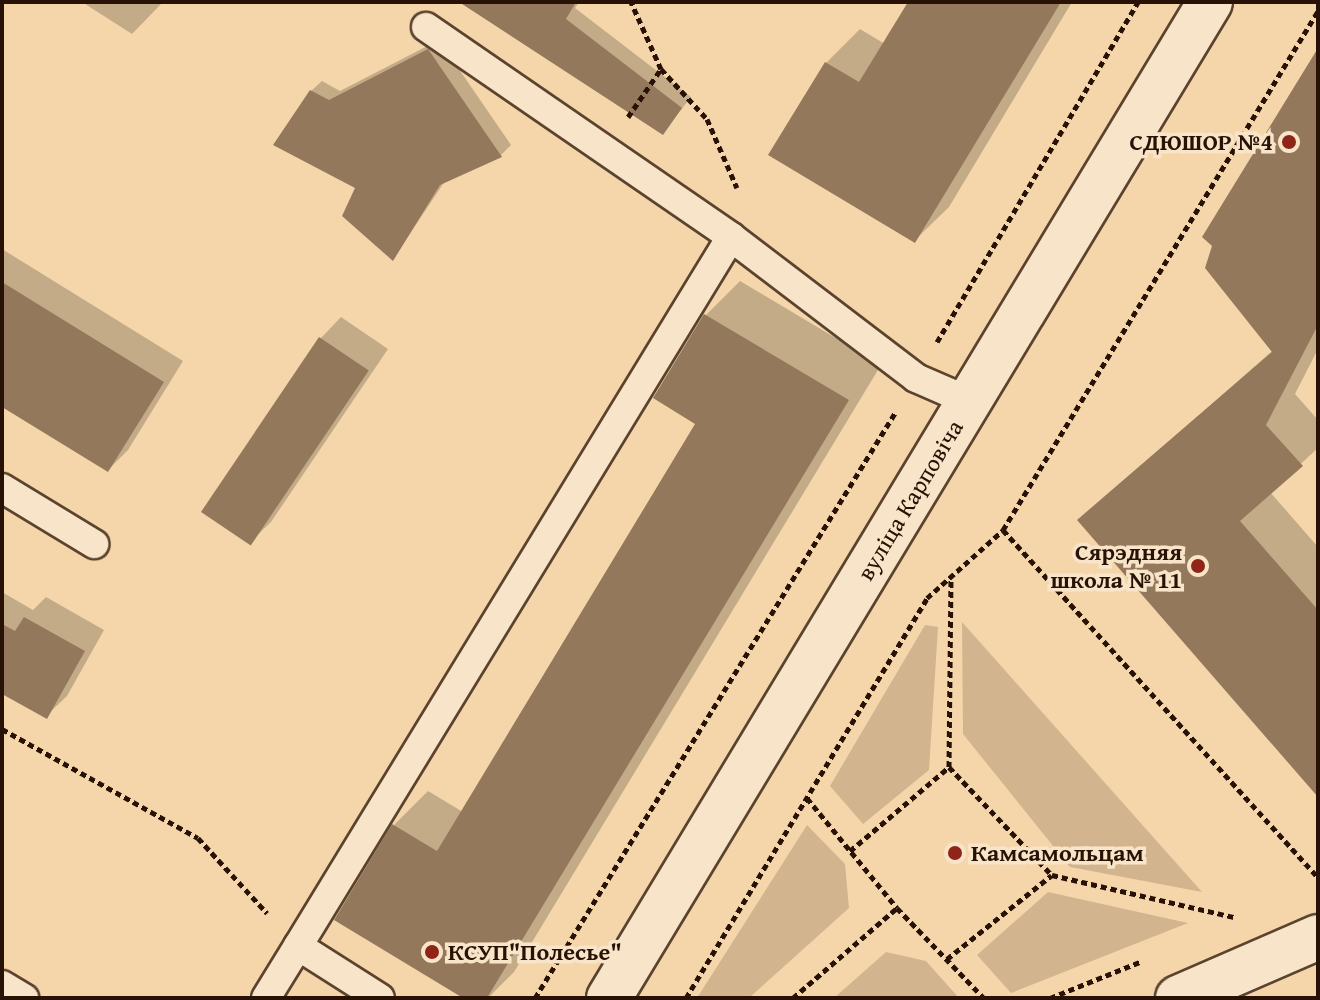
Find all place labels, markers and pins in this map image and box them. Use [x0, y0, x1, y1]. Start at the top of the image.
place label: СДЮШОР №4 [1129, 128, 1273, 156]
marker: СДЮШОР №4 [1280, 133, 1298, 151]
place label: Сярэдняя школа № 11 [1051, 538, 1182, 594]
marker: Сярэдняя школа № 11 [1189, 557, 1207, 575]
place label: Камсамольцам [971, 839, 1144, 867]
marker: Камсамольцам [946, 844, 964, 862]
place label: КСУП"Полесье" [448, 938, 622, 966]
marker: КСУП"Полесье" [423, 943, 441, 961]

